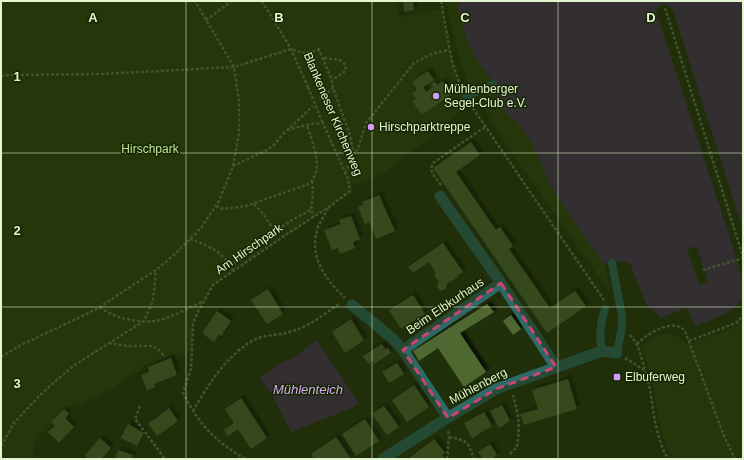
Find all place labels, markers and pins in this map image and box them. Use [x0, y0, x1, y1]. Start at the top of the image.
place label: Mühlenberger Segel-Club e.V. [444, 82, 527, 110]
marker: Mühlenberger Segel-Club e.V. [431, 91, 441, 101]
place label: Hirschparktreppe [379, 120, 471, 134]
marker: Hirschparktreppe [366, 122, 376, 132]
place label: Elbuferweg [625, 370, 685, 384]
marker: Elbuferweg [612, 372, 622, 382]

